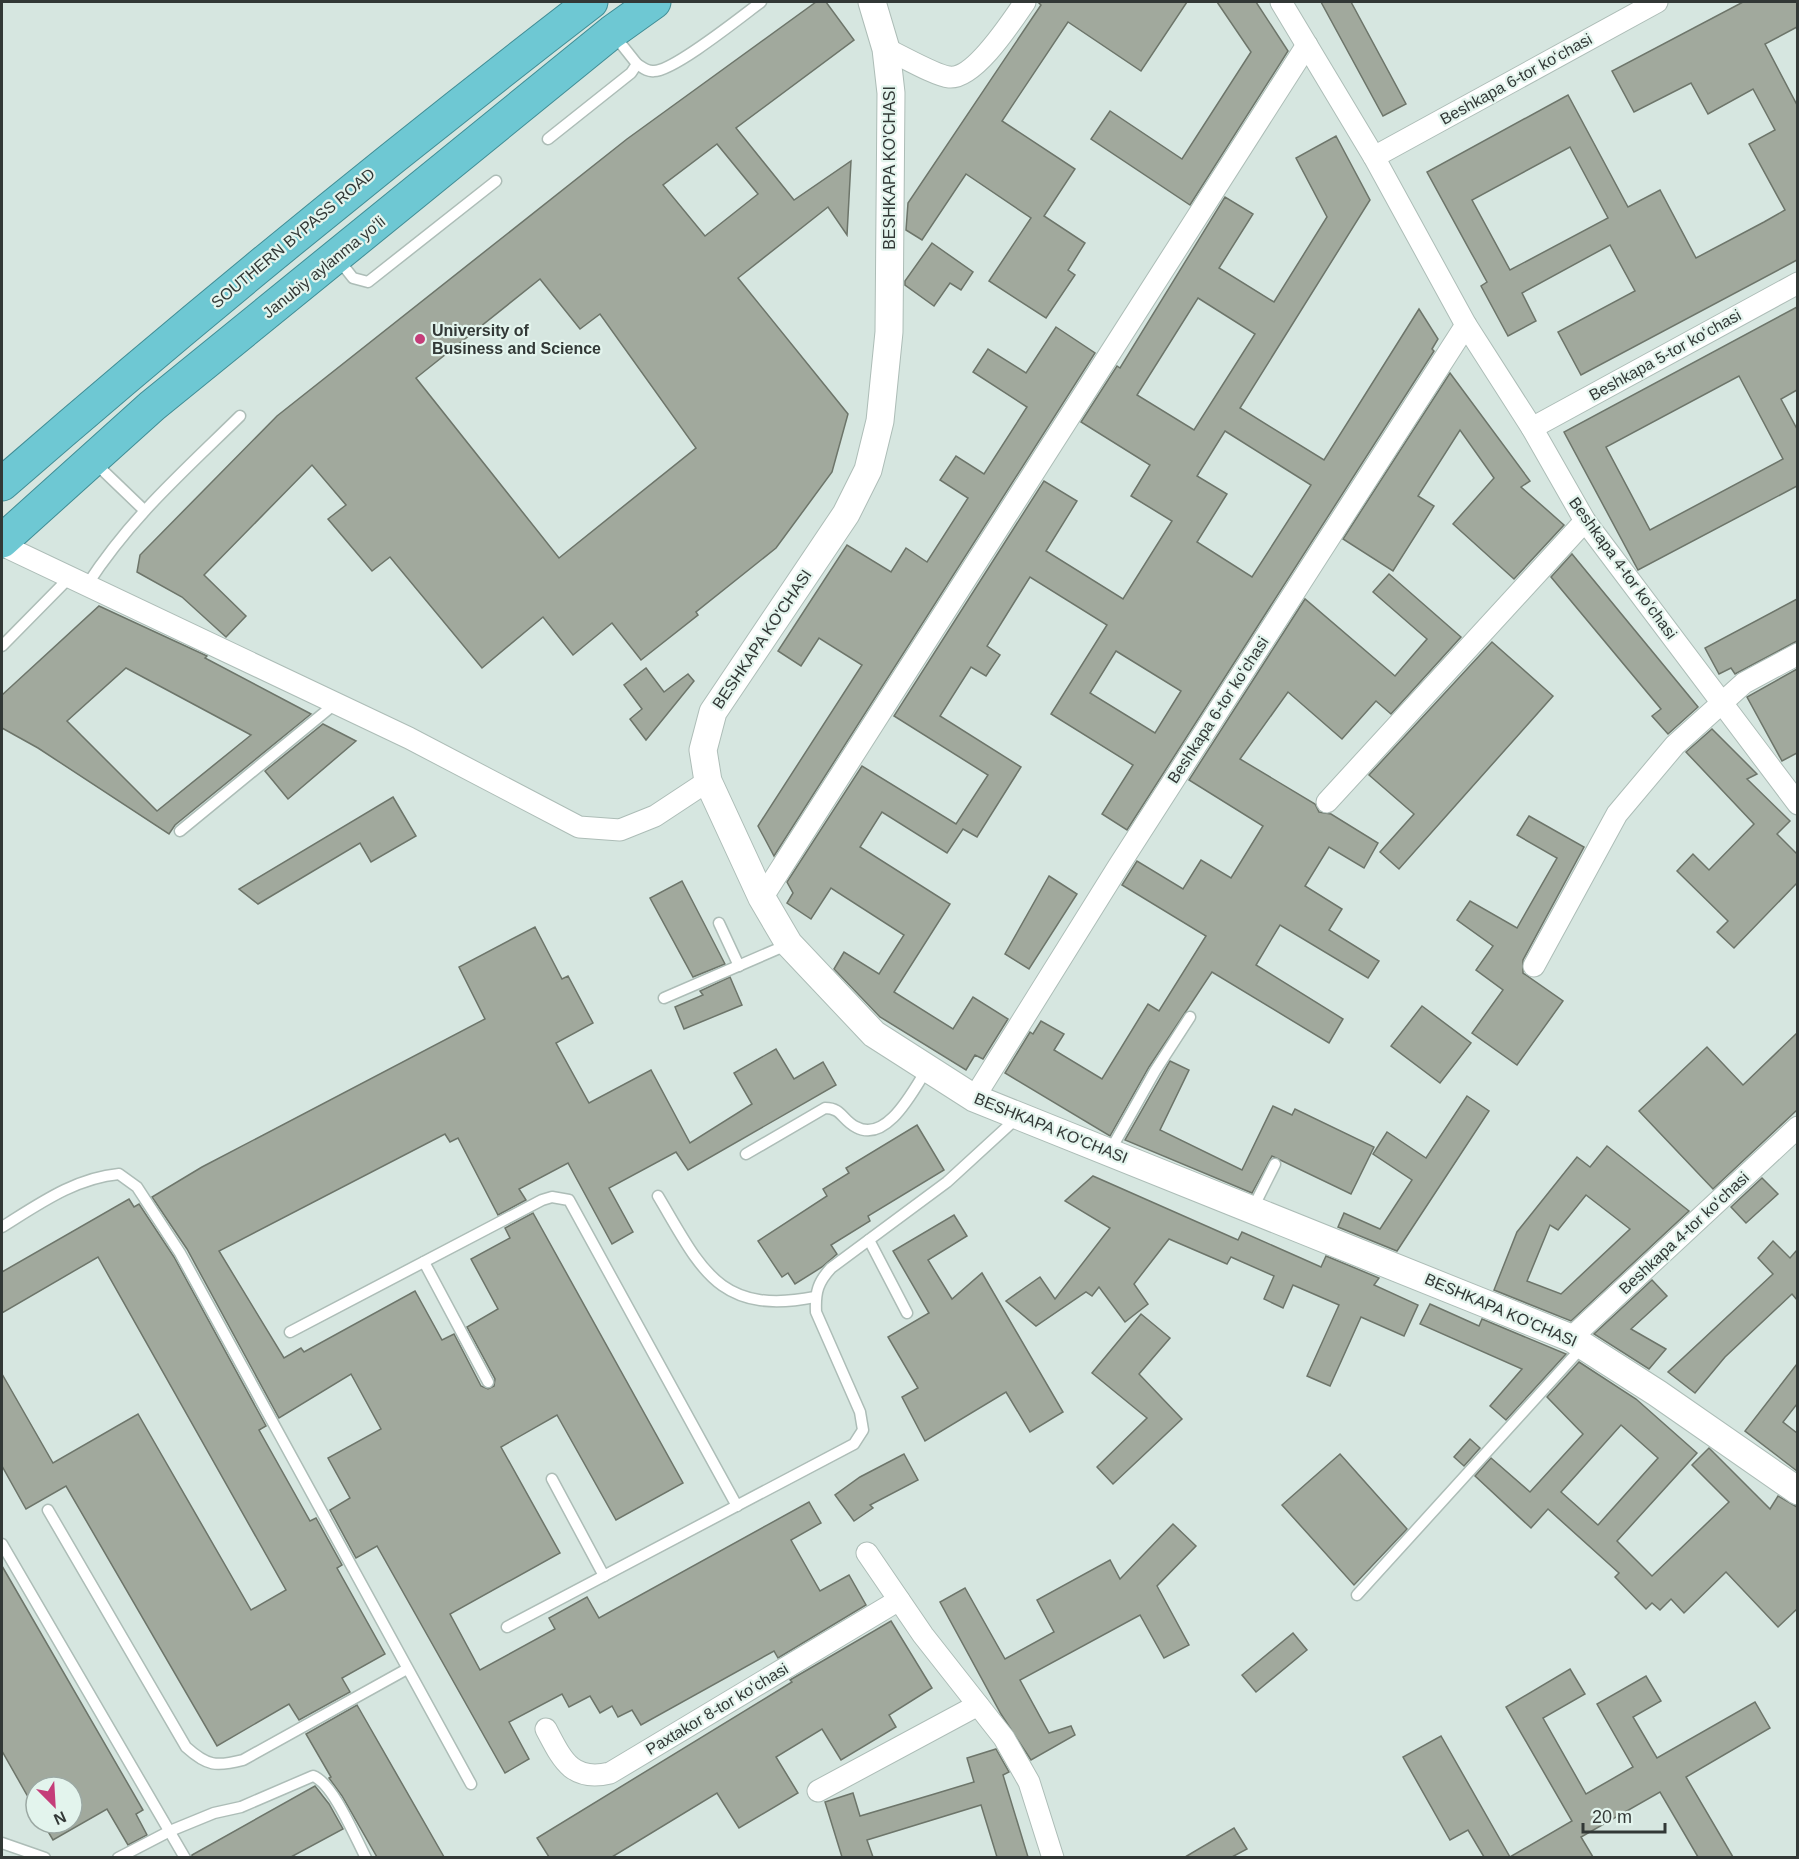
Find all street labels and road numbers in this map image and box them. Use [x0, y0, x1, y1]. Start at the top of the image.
street label: Beshkapa 6-tor koʻchasi [1437, 30, 1595, 128]
street label: BESHKAPA KO'CHASI [881, 86, 898, 250]
street label: SOUTHERN BYPASS ROAD [208, 165, 378, 311]
street label: Janubiy aylanma yoʻli [260, 213, 388, 321]
street label: Beshkapa 5-tor koʻchasi [1586, 306, 1744, 404]
street label: Beshkapa 4-tor koʻchasi [1566, 494, 1680, 642]
street label: BESHKAPA KO'CHASI [709, 566, 815, 712]
street label: Beshkapa 6-tor koʻchasi [1164, 634, 1272, 786]
street label: BESHKAPA KO'CHASI [972, 1089, 1130, 1167]
street label: Beshkapa 4-tor koʻchasi [1616, 1169, 1752, 1297]
street label: BESHKAPA KO'CHASI [1422, 1270, 1580, 1350]
street label: Paxtakor 8-tor koʻchasi [643, 1660, 791, 1758]

